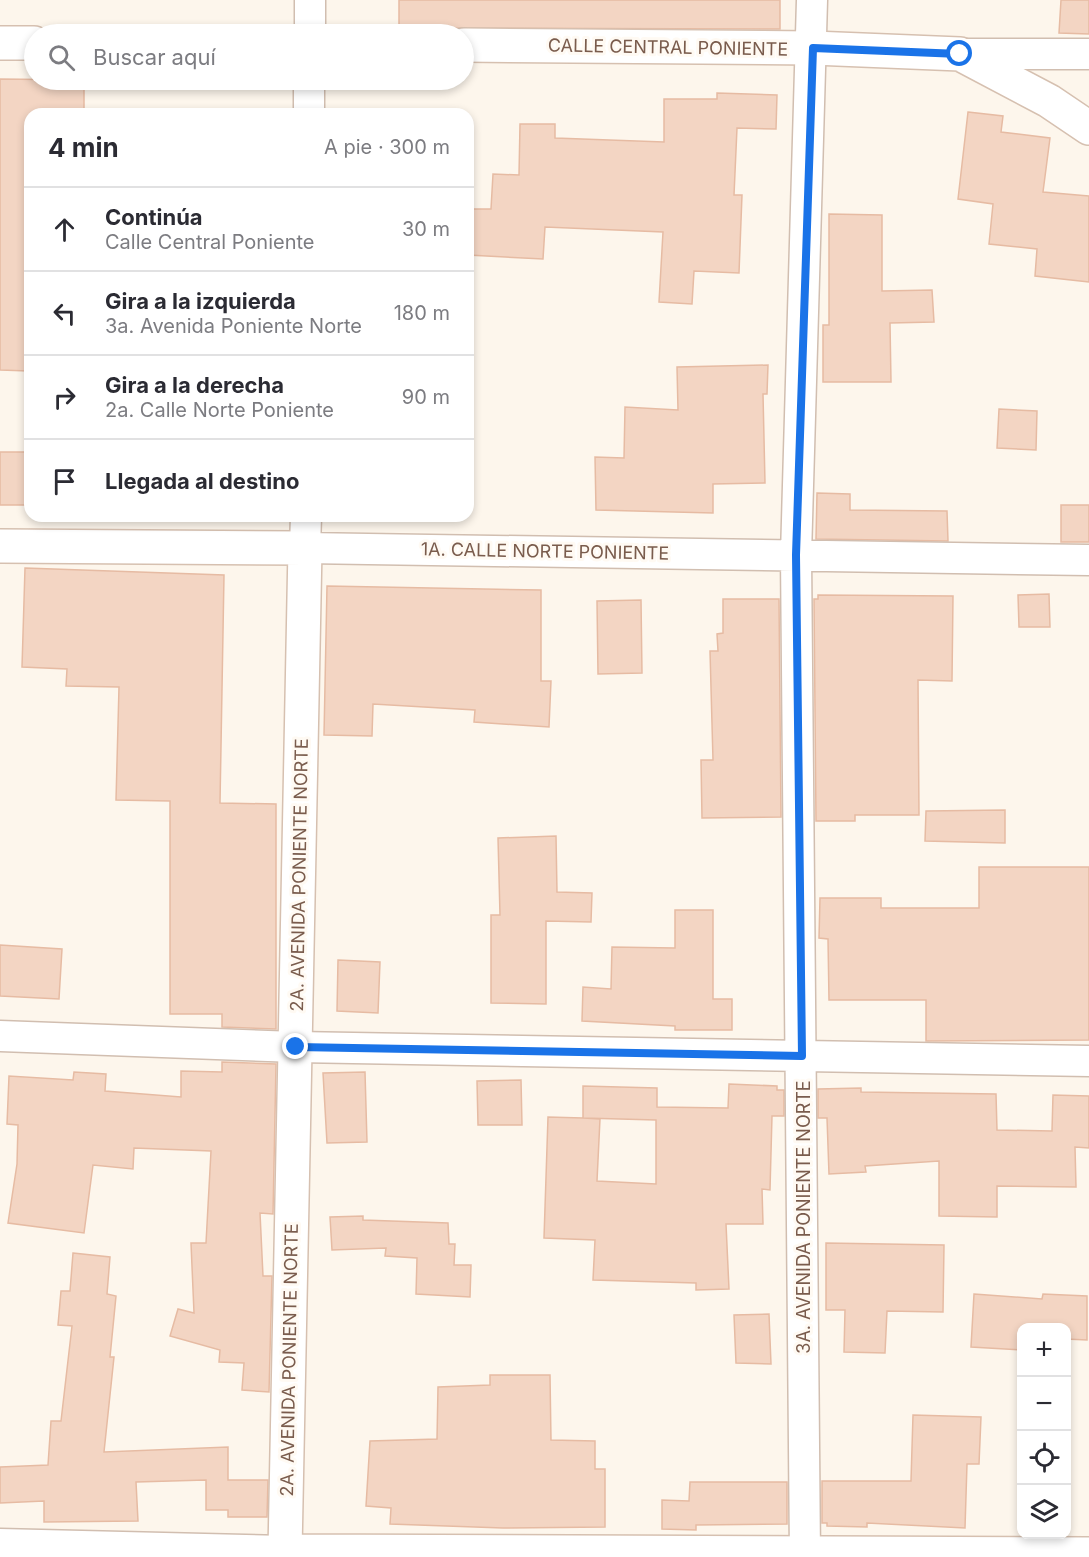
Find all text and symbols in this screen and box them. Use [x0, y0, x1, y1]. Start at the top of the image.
search box [24, 24, 474, 90]
street label: CALLE CENTRAL PONIENTE [548, 34, 788, 60]
route start [946, 40, 972, 66]
icon: search [45, 41, 78, 74]
text: Buscar aquí [93, 44, 216, 70]
text: 4 min [48, 132, 119, 163]
text: A pie · 300 m [324, 135, 450, 159]
text: Continúa [105, 204, 203, 230]
icon: ahead [48, 213, 81, 246]
text: 30 m [402, 217, 450, 241]
text: Calle Central Poniente [105, 230, 314, 254]
text: Gira a la izquierda [105, 288, 296, 314]
icon: left [48, 297, 81, 330]
text: 180 m [394, 301, 450, 325]
text: 3a. Avenida Poniente Norte [105, 314, 362, 338]
text: Gira a la derecha [105, 372, 284, 398]
icon: right [48, 381, 81, 414]
text: 90 m [402, 385, 450, 409]
text: 2a. Calle Norte Poniente [105, 398, 334, 422]
icon: arrive [48, 465, 81, 498]
text: Llegada al destino [105, 468, 299, 494]
street label: 1A. CALLE NORTE PONIENTE [421, 538, 669, 564]
street label: 2A. AVENIDA PONIENTE NORTE [286, 738, 312, 1012]
route end [282, 1033, 308, 1059]
street label: 3A. AVENIDA PONIENTE NORTE [793, 1080, 814, 1354]
street label: 2A. AVENIDA PONIENTE NORTE [276, 1223, 302, 1497]
map controls [1017, 1323, 1071, 1539]
button: + [1017, 1323, 1071, 1377]
button: − [1017, 1377, 1071, 1431]
button: locate [1017, 1431, 1071, 1485]
button: layers [1017, 1485, 1071, 1539]

